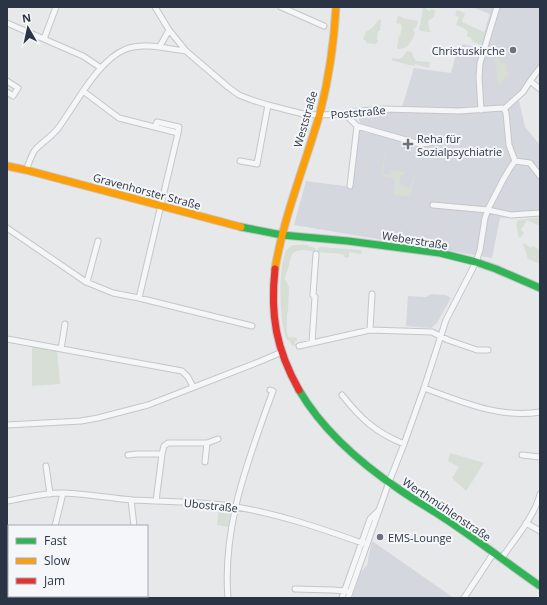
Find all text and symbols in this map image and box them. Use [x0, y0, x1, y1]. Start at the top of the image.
north arrow [8, 8, 48, 48]
text: N [21, 10, 32, 26]
place label: Christuskirche [432, 43, 505, 58]
marker: Christuskirche [508, 45, 518, 55]
street label: Weststraße [290, 89, 320, 149]
street label: Poststraße [330, 102, 386, 122]
place label: Reha für Sozialpsychiatrie [417, 131, 502, 159]
marker: Reha für Sozialpsychiatrie [402, 138, 414, 150]
street label: Gravenhorster Straße [91, 169, 203, 213]
street label: Weberstraße [381, 227, 449, 253]
street label: Werthmühlenstraße [400, 474, 494, 544]
street label: Ubostraße [183, 495, 239, 515]
legend [8, 525, 148, 597]
place label: EMS-Lounge [388, 530, 452, 545]
text: Fast [44, 532, 67, 549]
marker: EMS-Lounge [375, 532, 385, 542]
text: Slow [44, 552, 71, 569]
text: Jam [43, 572, 65, 589]

